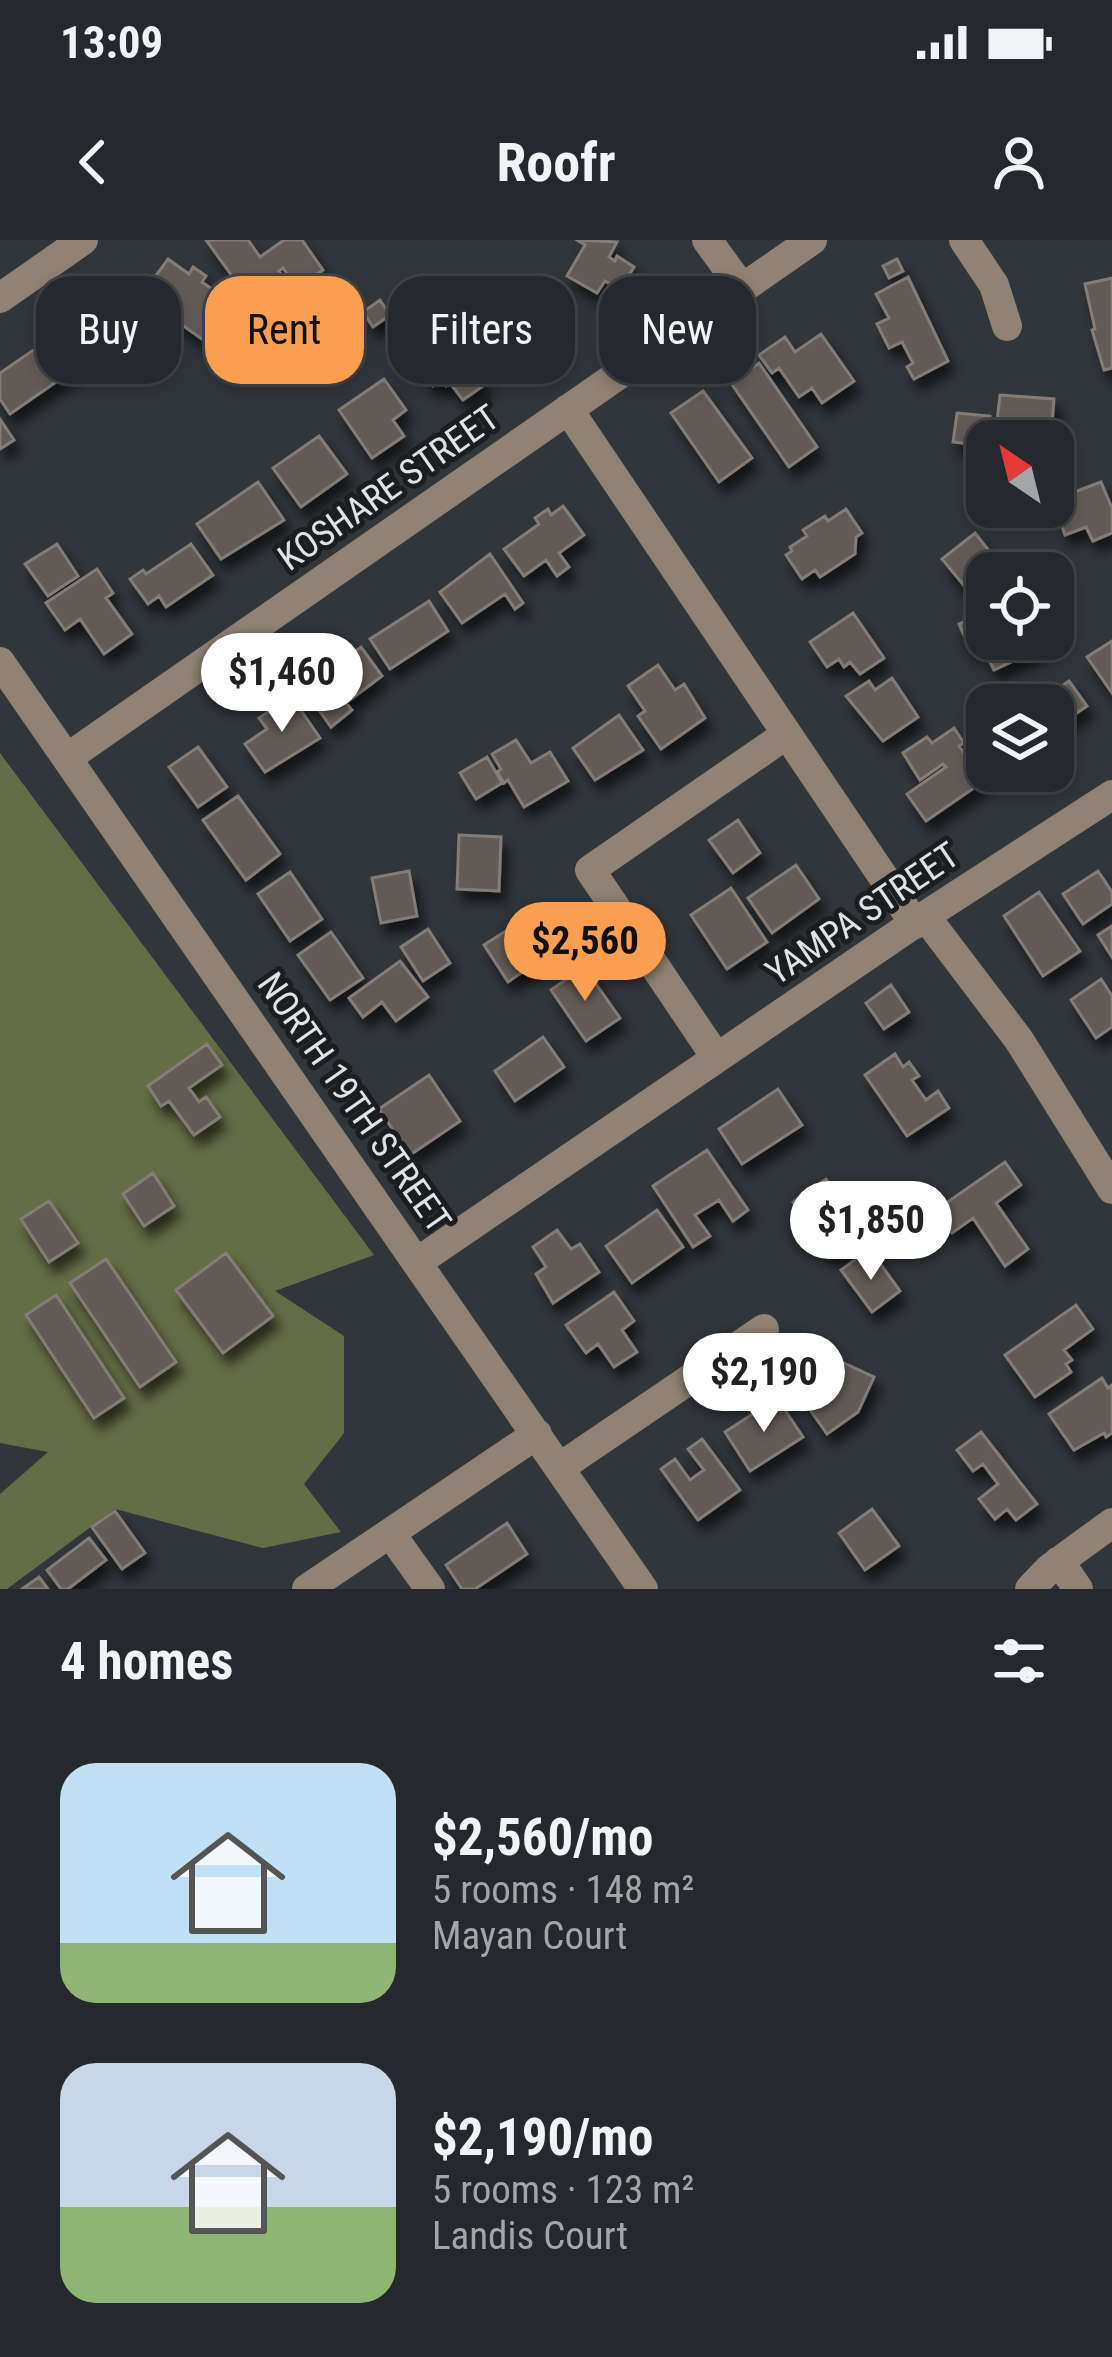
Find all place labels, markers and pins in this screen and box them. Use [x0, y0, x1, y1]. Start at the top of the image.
pin: $1,460 [184, 633, 380, 735]
pin: $2,560 [487, 902, 683, 1004]
pin: $1,850 [773, 1181, 969, 1283]
pin: $2,190 [666, 1333, 862, 1435]

